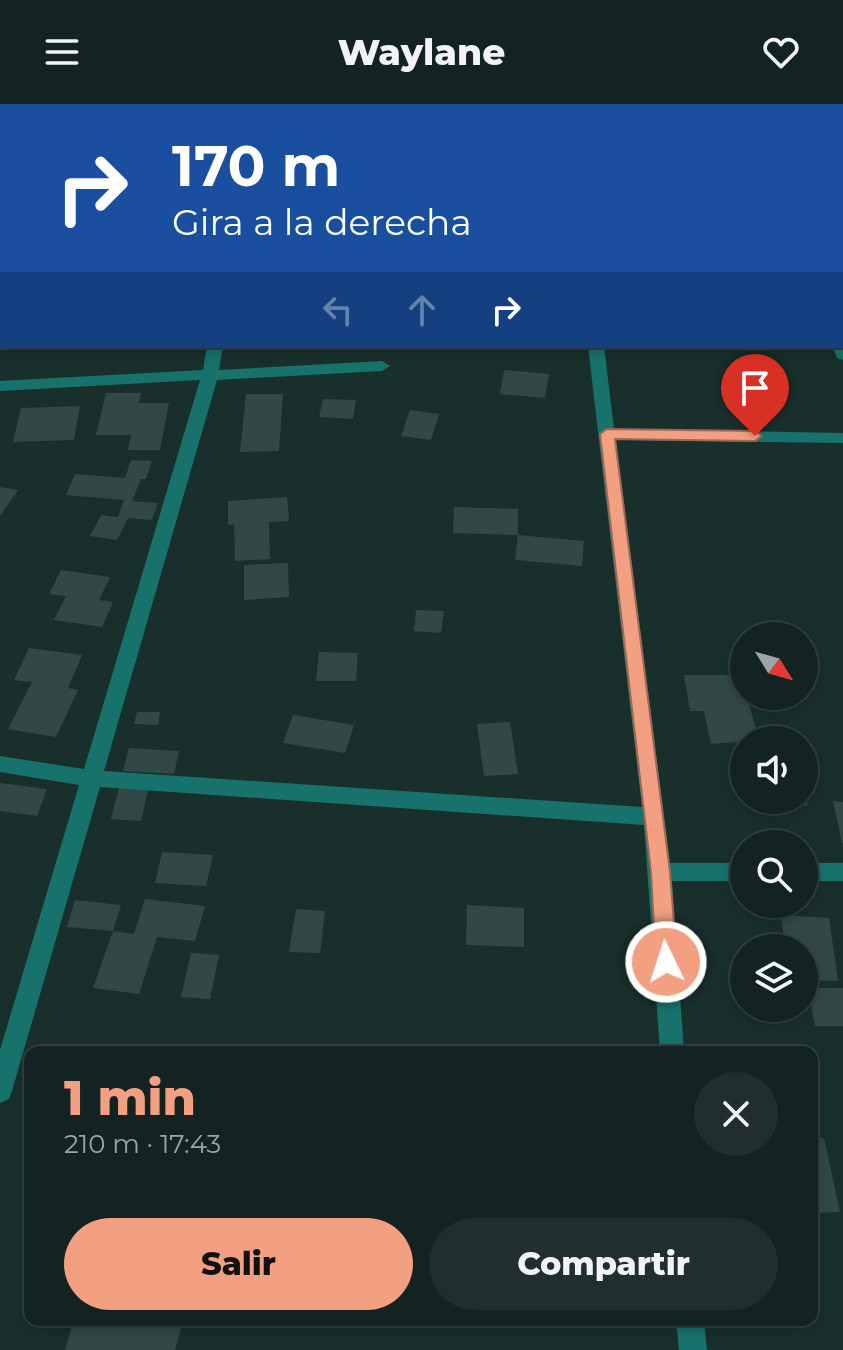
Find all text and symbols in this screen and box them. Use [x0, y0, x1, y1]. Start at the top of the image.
icon: menu [40, 30, 84, 74]
text: Waylane [338, 30, 505, 74]
icon: heart [759, 30, 803, 74]
text: 170 m [172, 132, 340, 200]
icon: right [40, 136, 144, 240]
text: Gira a la derecha [172, 200, 472, 244]
icon: left [316, 288, 360, 332]
icon: ahead [400, 288, 444, 332]
icon: right [484, 288, 528, 332]
pin [721, 354, 789, 436]
icon: arrive [733, 366, 777, 410]
north arrow [730, 622, 818, 710]
map controls [730, 622, 818, 1022]
button: sound [730, 726, 818, 814]
button: search [730, 830, 818, 918]
position arrow [624, 920, 708, 1004]
button: layers [730, 934, 818, 1022]
text: 1 min [64, 1069, 196, 1127]
button: close [694, 1072, 778, 1156]
text: 210 m · 17:43 [64, 1128, 221, 1160]
button: Salir [64, 1218, 413, 1310]
button: Compartir [429, 1218, 778, 1310]

